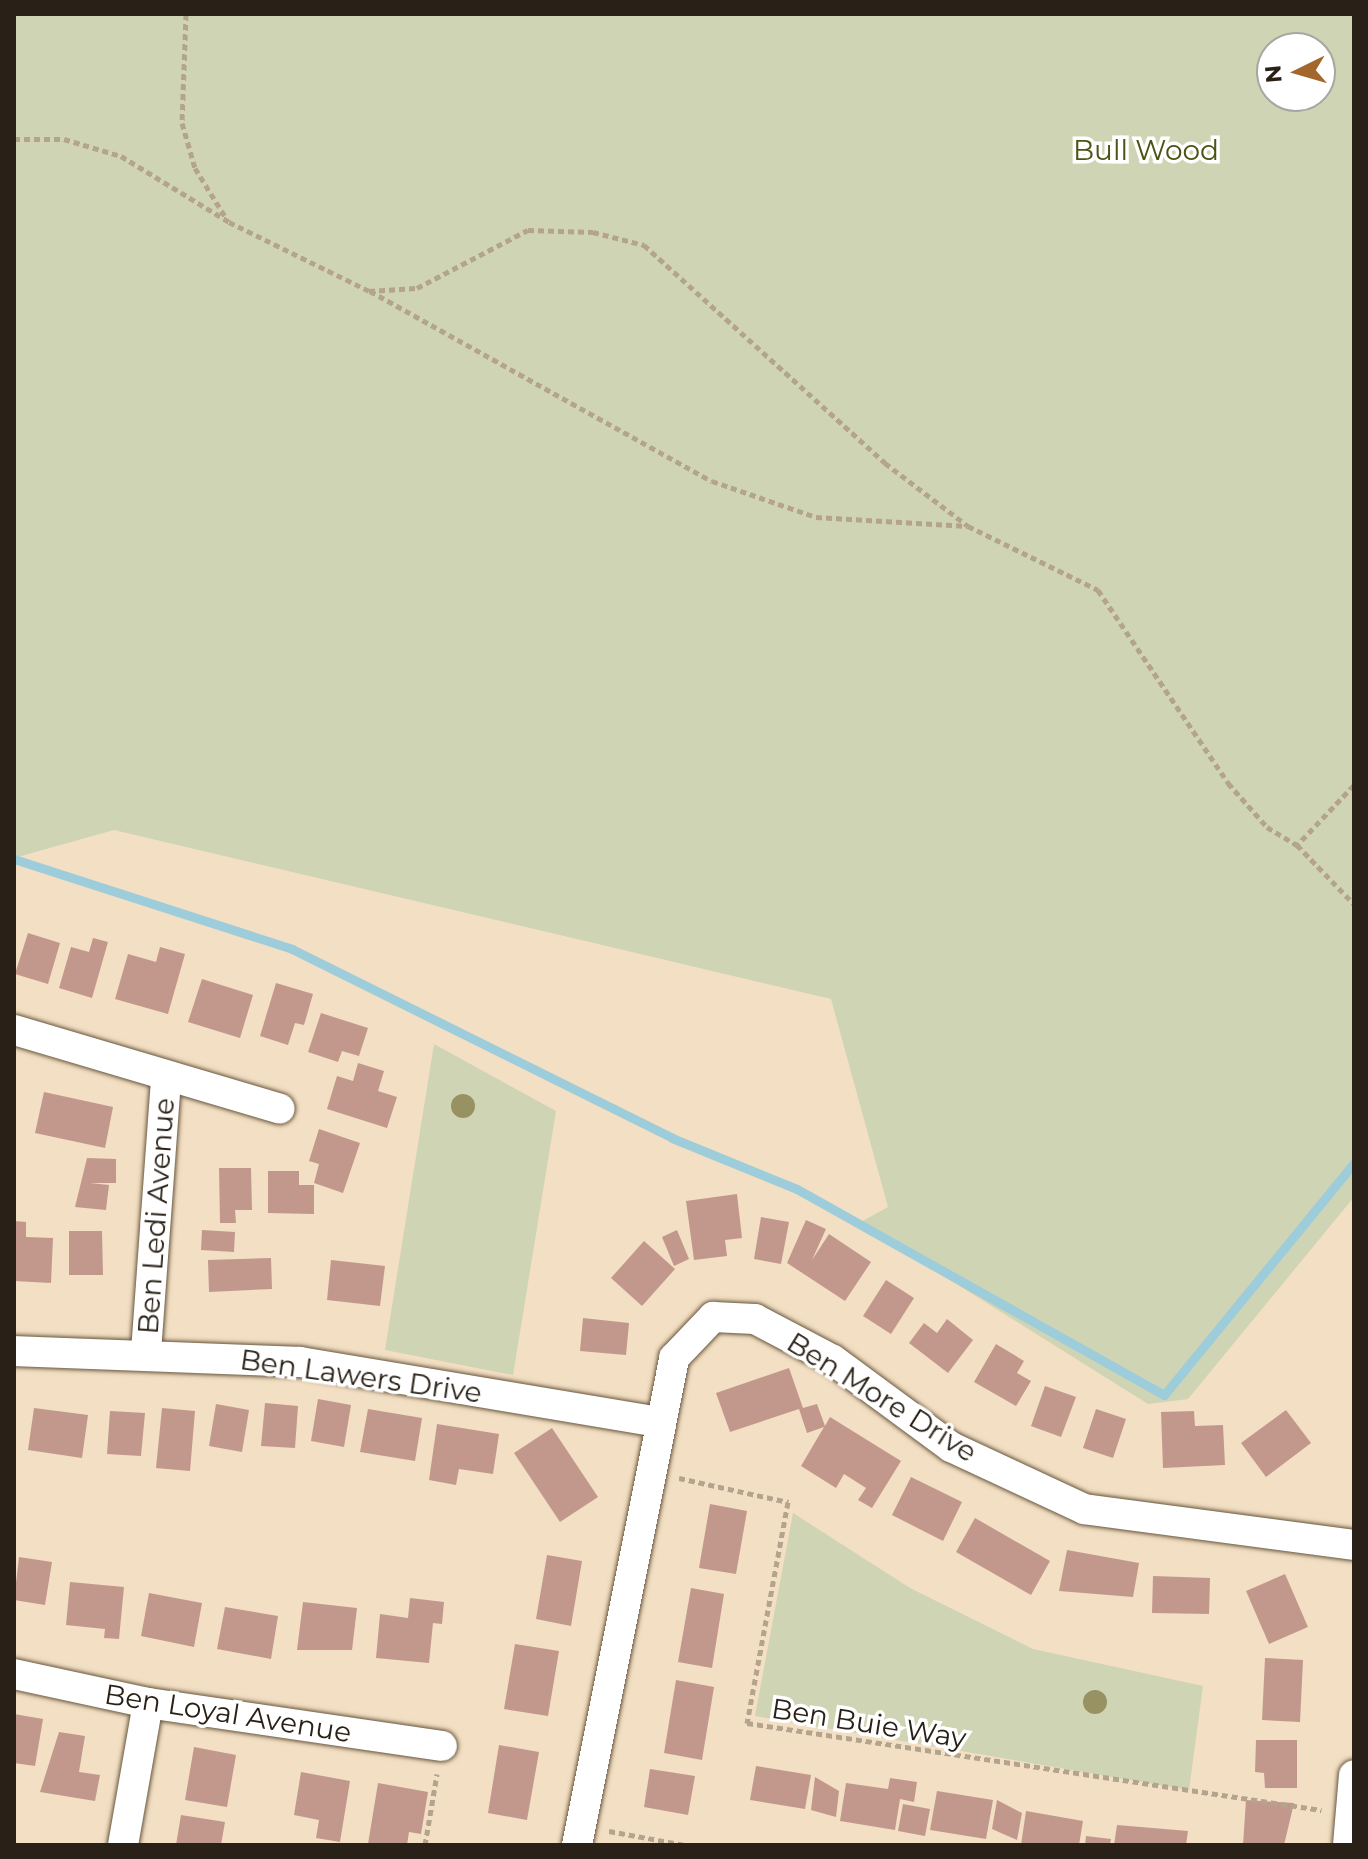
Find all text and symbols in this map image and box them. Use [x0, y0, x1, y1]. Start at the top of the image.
north arrow [1256, 32, 1336, 112]
text: N [1259, 64, 1288, 84]
park label: Bull Wood [1073, 133, 1219, 167]
street label: Ben Ledi Avenue [131, 1097, 181, 1335]
street label: Ben More Drive [781, 1325, 983, 1469]
street label: Ben Lawers Drive [238, 1342, 484, 1410]
street label: Ben Loyal Avenue [102, 1677, 354, 1749]
street label: Ben Buie Way [769, 1691, 969, 1755]

